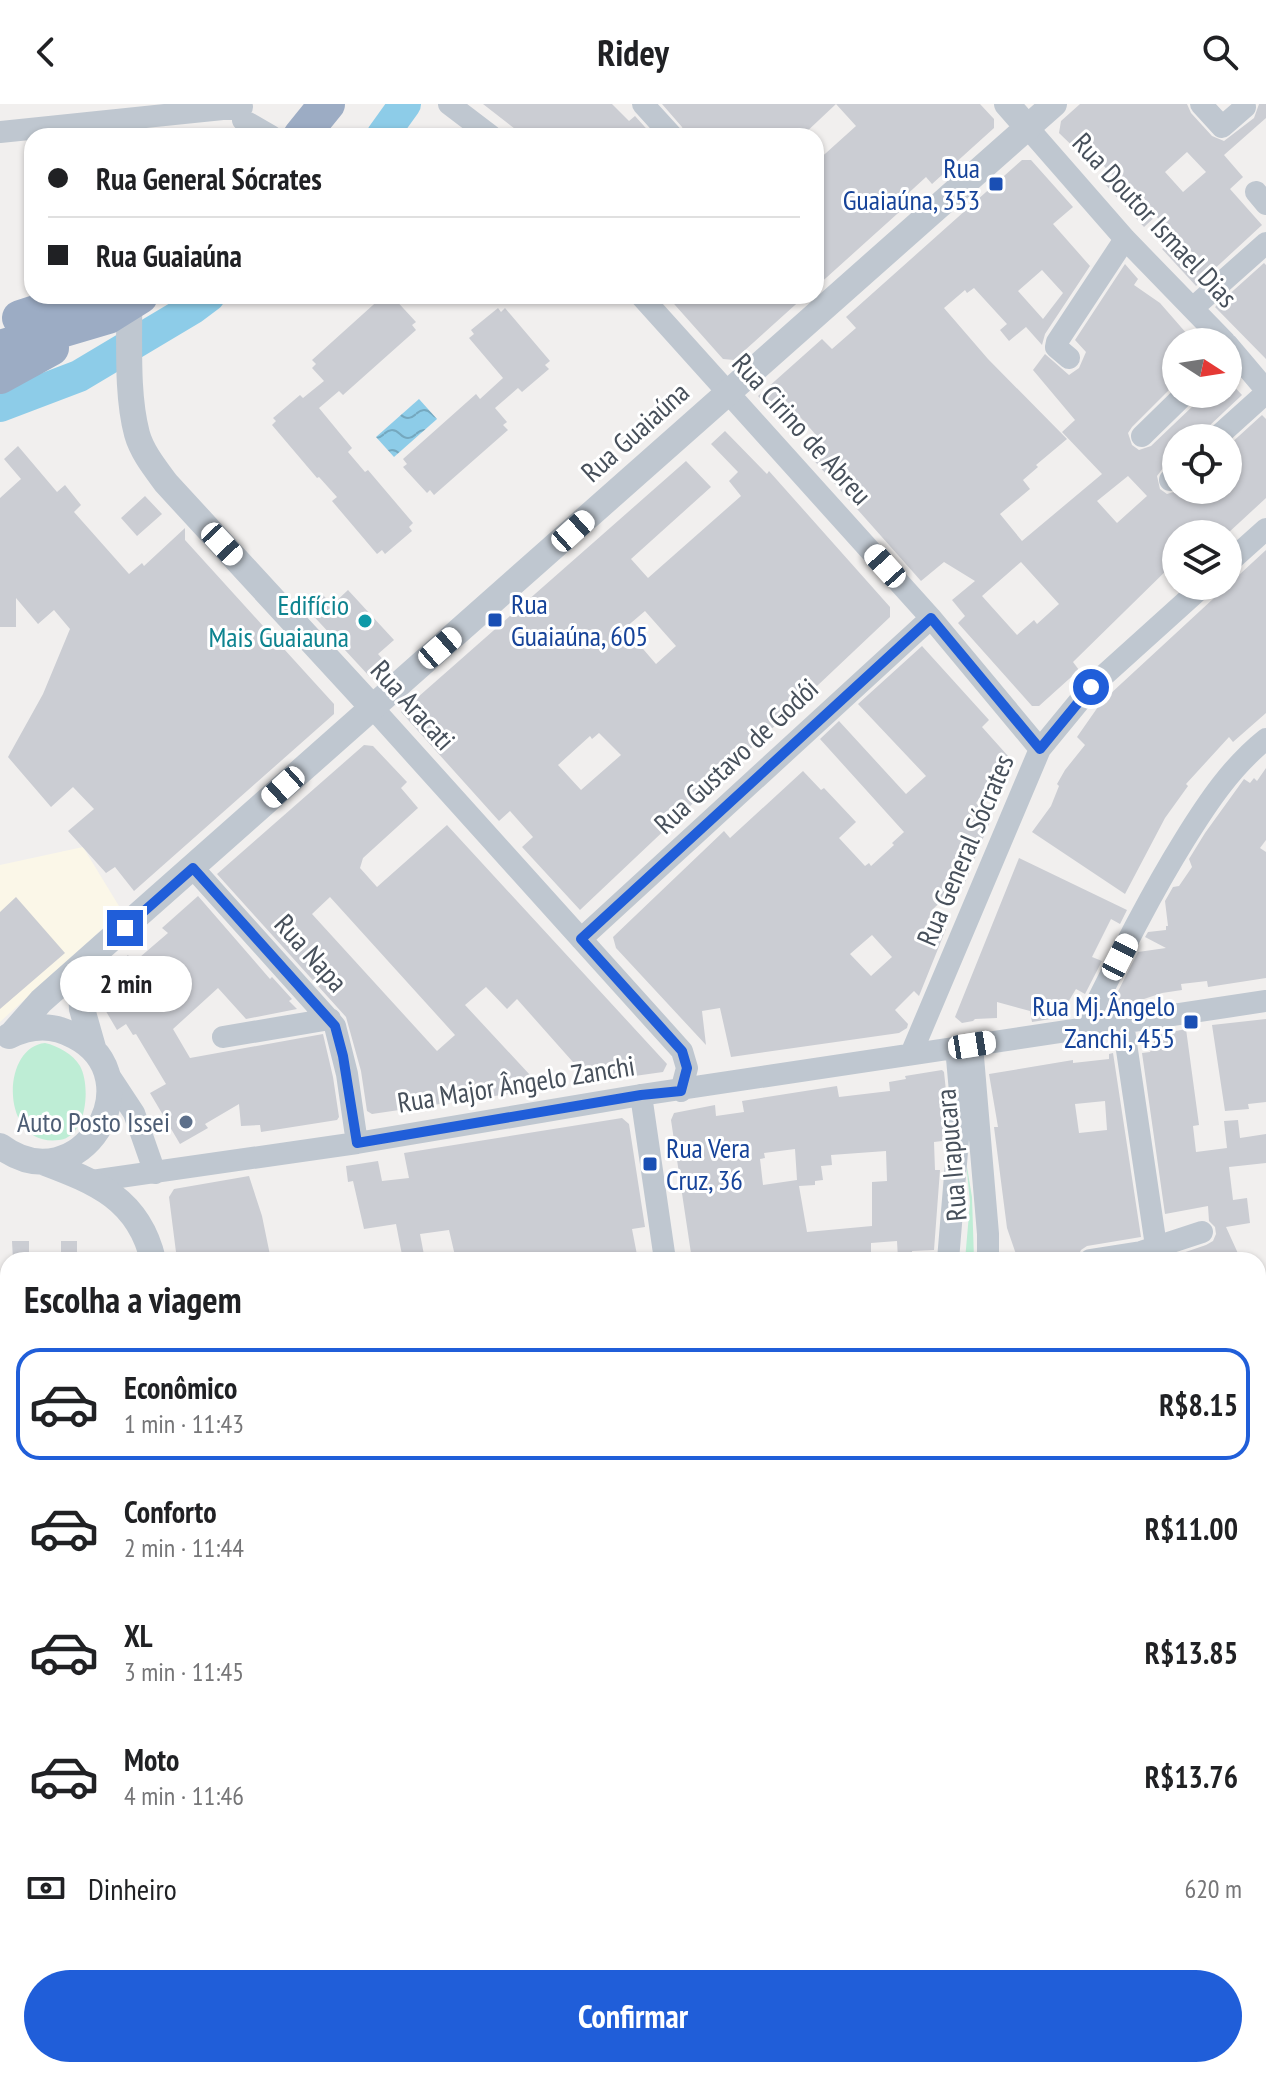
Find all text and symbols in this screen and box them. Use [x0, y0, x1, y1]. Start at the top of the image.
text: Ridey [597, 29, 669, 76]
icon: back [24, 30, 68, 74]
icon: search [1198, 30, 1242, 74]
street label: Rua Doutor Ismael Dias [1065, 124, 1246, 315]
place label: Rua Guaiaúna, 353 [843, 149, 980, 218]
text: Rua General Sócrates [96, 159, 322, 198]
marker: Rua Guaiaúna, 353 [987, 175, 1005, 193]
text: Rua Guaiaúna [96, 236, 242, 275]
north arrow [1162, 328, 1242, 408]
map controls [1162, 328, 1242, 600]
street label: Rua Cirino de Abreu [725, 345, 880, 512]
street label: Rua Guaiaúna [573, 373, 696, 490]
button: locate [1162, 424, 1242, 504]
car [547, 506, 599, 556]
car [197, 518, 247, 570]
button: layers [1162, 520, 1242, 600]
car [860, 540, 910, 592]
place label: Rua Guaiaúna, 605 [511, 585, 648, 654]
place label: Edifício Mais Guaiauna [208, 586, 349, 655]
marker: Rua Guaiaúna, 605 [486, 611, 504, 629]
marker: Edifício Mais Guaiauna [356, 612, 374, 630]
car [414, 623, 466, 673]
street label: Rua Aracati [363, 652, 464, 758]
route start [1073, 669, 1109, 705]
street label: Rua Gustavo de Godói [646, 670, 826, 841]
street label: Rua General Sócrates [908, 748, 1022, 951]
car [257, 762, 309, 812]
street label: Rua Napa [267, 906, 356, 999]
route end [107, 910, 143, 946]
car [1098, 930, 1142, 984]
callout: 2 min [59, 956, 191, 1012]
text: 2 min [100, 967, 152, 1000]
place label: Rua Mj. Ângelo Zanchi, 455 [1032, 987, 1175, 1056]
marker: Rua Mj. Ângelo Zanchi, 455 [1182, 1013, 1200, 1031]
car [946, 1029, 998, 1061]
street label: Rua Major Ângelo Zanchi [395, 1046, 637, 1121]
street label: Rua Irapucara [926, 1087, 975, 1223]
place label: Auto Posto Issei [17, 1103, 170, 1140]
marker: Auto Posto Issei [177, 1113, 195, 1131]
place label: Rua Vera Cruz, 36 [666, 1129, 750, 1198]
marker: Rua Vera Cruz, 36 [641, 1155, 659, 1173]
text: Escolha a viagem [24, 1276, 242, 1323]
icon: car [28, 1368, 100, 1440]
text: Econômico [124, 1368, 237, 1407]
text: R$8.15 [1159, 1385, 1238, 1424]
text: 1 min · 11:43 [124, 1407, 244, 1440]
icon: car [28, 1492, 100, 1564]
text: Conforto [124, 1492, 217, 1531]
text: R$11.00 [1145, 1509, 1238, 1548]
text: 2 min · 11:44 [124, 1531, 244, 1564]
icon: car [28, 1616, 100, 1688]
text: XL [124, 1616, 153, 1655]
text: R$13.85 [1145, 1633, 1238, 1672]
text: 3 min · 11:45 [124, 1655, 244, 1688]
icon: car [28, 1740, 100, 1812]
text: Moto [124, 1740, 179, 1779]
text: R$13.76 [1145, 1757, 1238, 1796]
text: 4 min · 11:46 [124, 1779, 244, 1812]
icon: cash [24, 1866, 68, 1910]
text: Dinheiro [88, 1869, 177, 1908]
text: 620 m [1184, 1872, 1242, 1905]
button: Confirmar [24, 1970, 1242, 2062]

